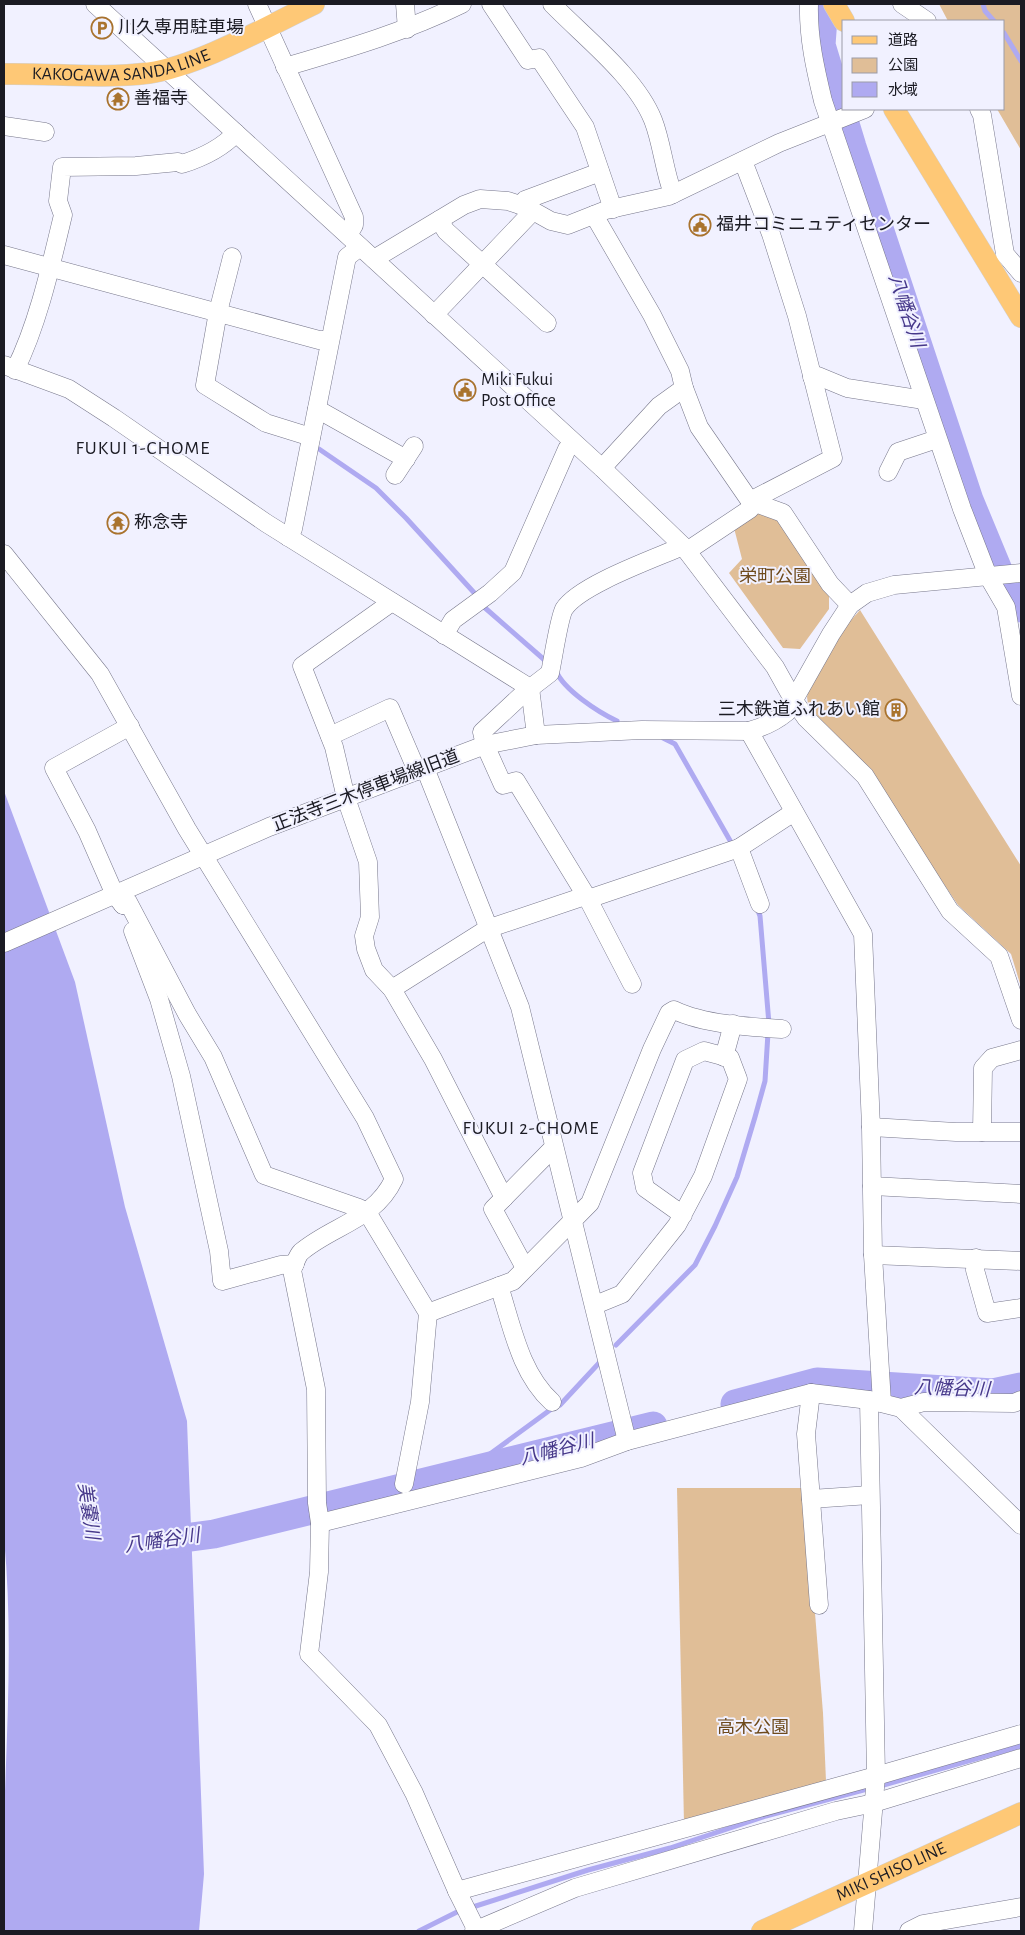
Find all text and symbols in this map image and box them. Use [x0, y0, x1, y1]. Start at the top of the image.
parking icon: 川久専用駐車場 [90, 16, 114, 40]
place label: 川久専用駐車場 [118, 17, 244, 37]
legend [842, 20, 1005, 110]
text: 道路 [888, 32, 918, 48]
street label: KAKOGAWA SANDA LINE [32, 46, 213, 85]
text: 公園 [888, 57, 918, 73]
text: 水域 [888, 82, 918, 98]
temple icon: 善福寺 [106, 87, 130, 111]
place label: 善福寺 [134, 88, 188, 108]
public building icon: 福井コミニュティセンター [688, 213, 712, 237]
place label: 福井コミニュティセンター [716, 214, 931, 234]
water label: 八幡谷川 [885, 272, 928, 352]
place label: Miki Fukui Post Office [481, 371, 556, 410]
public building icon: Miki Fukui Post Office [453, 378, 477, 402]
district label: FUKUI 1-CHOME [76, 439, 210, 458]
temple icon: 称念寺 [106, 511, 130, 535]
place label: 称念寺 [134, 512, 188, 532]
park label: 栄町公園 [739, 567, 811, 586]
building icon: 三木鉄道ふれあい館 [884, 698, 908, 722]
place label: 三木鉄道ふれあい館 [718, 699, 880, 719]
street label: 正法寺三木停車場線旧道 [270, 745, 462, 835]
district label: FUKUI 2-CHOME [463, 1119, 599, 1138]
water label: 八幡谷川 [914, 1377, 992, 1400]
water label: 八幡谷川 [518, 1430, 598, 1468]
water label: 美嚢川 [75, 1481, 103, 1543]
water label: 八幡谷川 [123, 1525, 203, 1556]
park label: 高木公園 [717, 1718, 789, 1737]
street label: MIKI SHISO LINE [834, 1839, 949, 1905]

